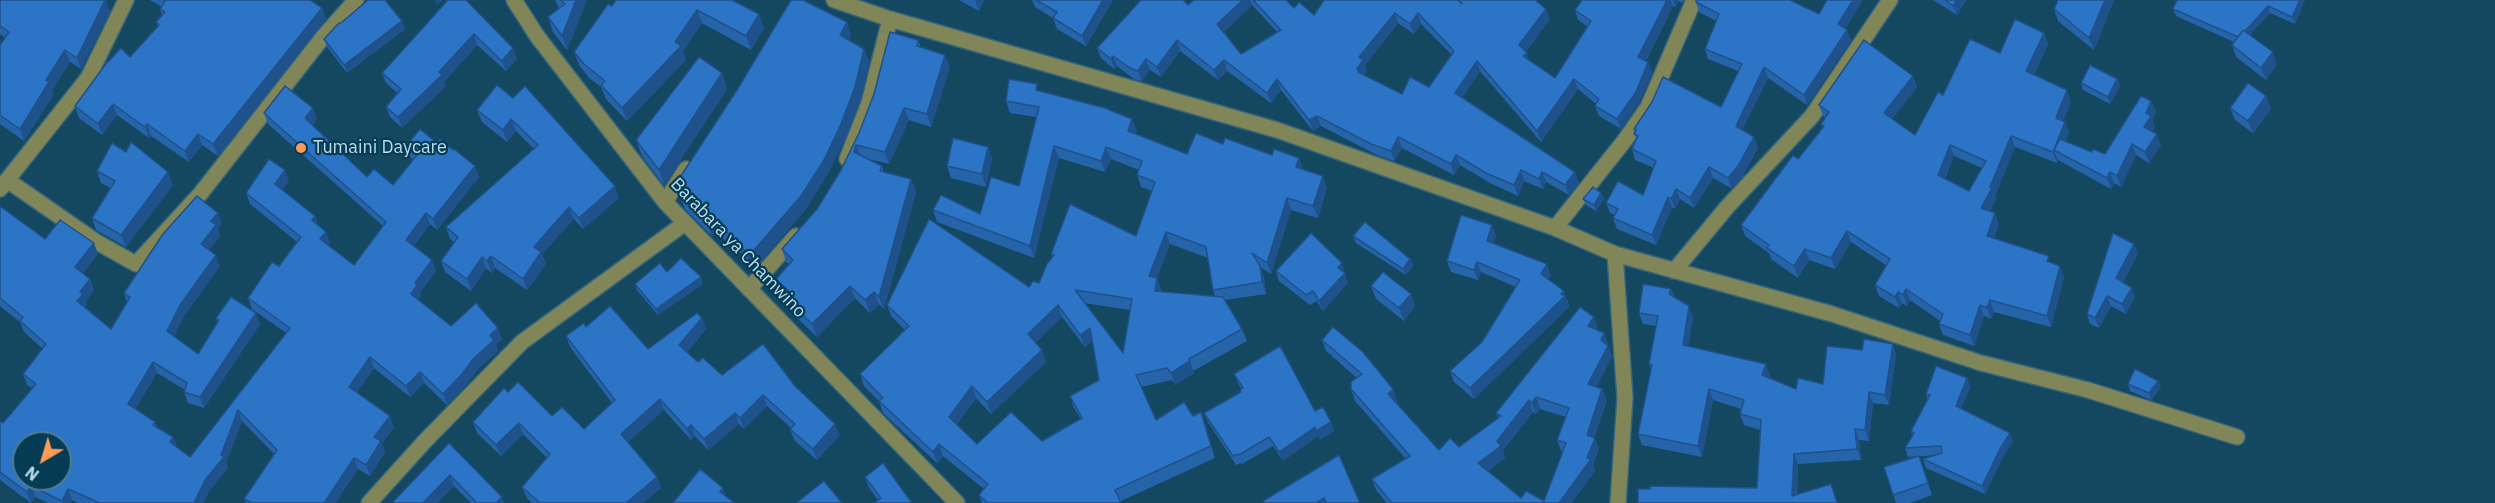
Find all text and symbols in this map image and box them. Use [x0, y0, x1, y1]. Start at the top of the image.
place label: Tumaini Daycare [313, 137, 447, 159]
marker: Tumaini Daycare [294, 141, 308, 155]
street label: Barabara ya Chamwino [666, 174, 810, 322]
north arrow [12, 431, 72, 491]
text: N [21, 462, 43, 485]

